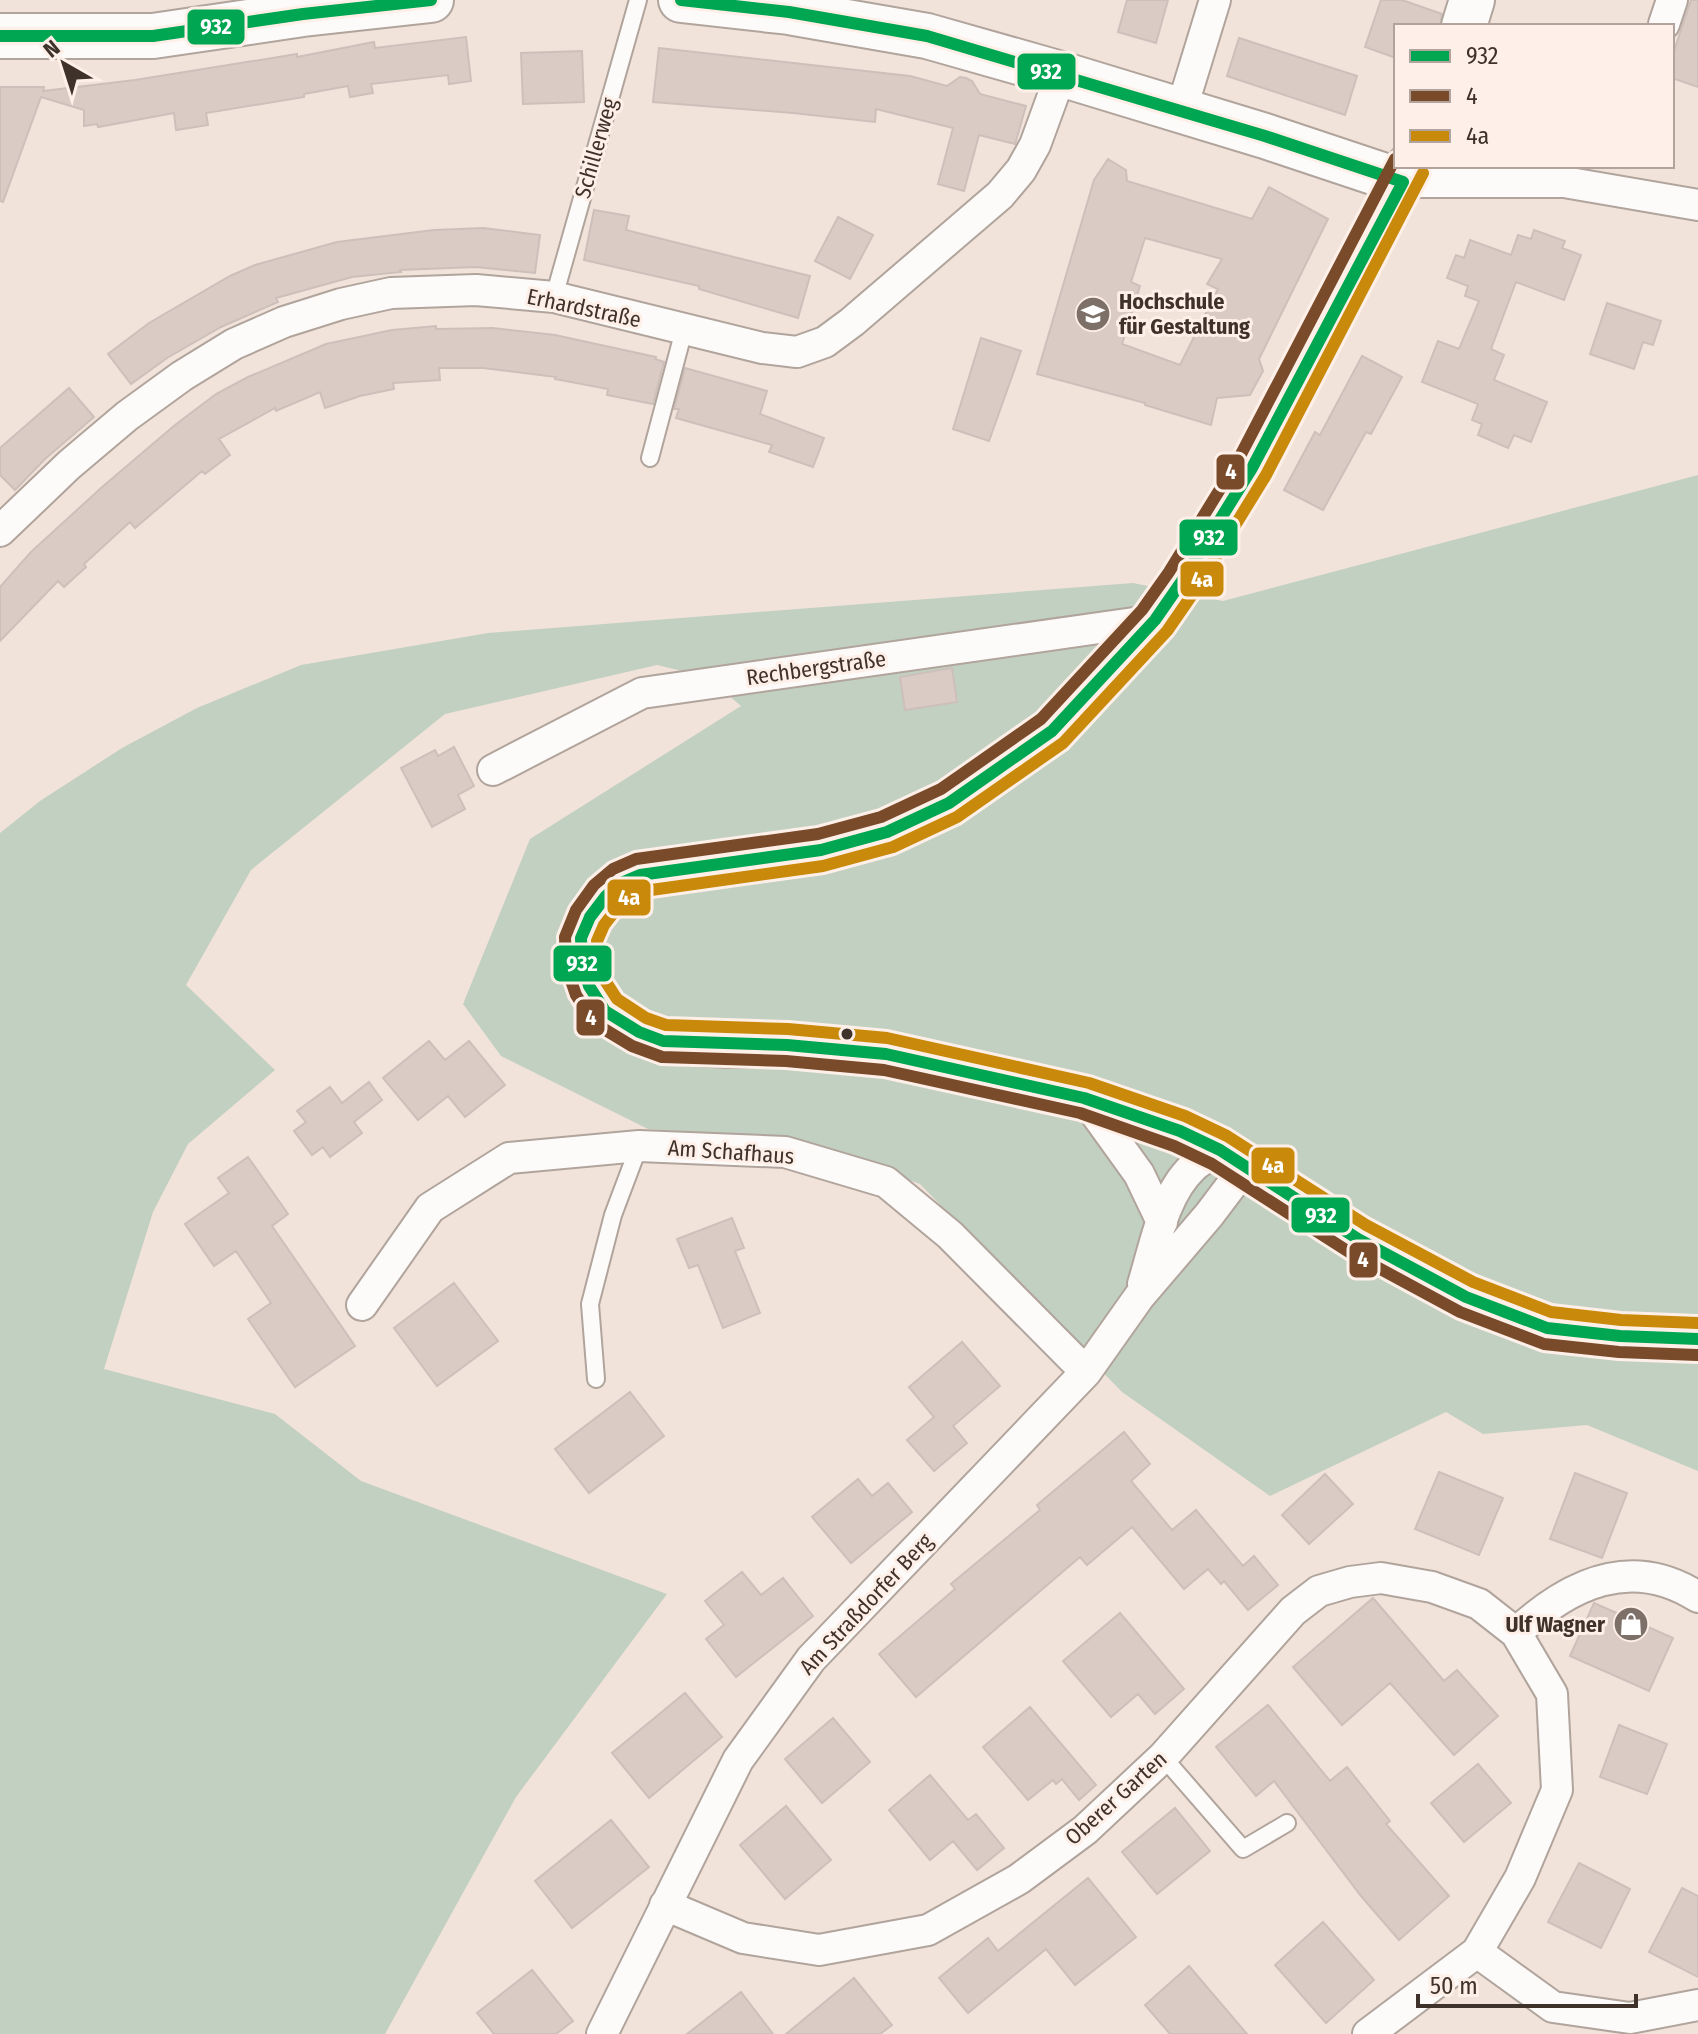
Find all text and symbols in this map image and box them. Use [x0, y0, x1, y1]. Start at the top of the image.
line badge: 932 [186, 8, 246, 46]
text: 932 [200, 13, 232, 40]
north arrow [24, 24, 104, 104]
legend [1394, 24, 1674, 168]
text: N [38, 34, 65, 63]
text: 932 [1466, 42, 1498, 70]
line badge: 932 [1016, 52, 1077, 91]
text: 932 [1030, 58, 1062, 85]
text: 4 [1466, 82, 1478, 110]
street label: Schillerweg [569, 94, 623, 201]
text: 4a [1466, 122, 1489, 150]
street label: Erhardstraße [524, 283, 644, 333]
place label: Hochschule für Gestaltung [1119, 288, 1250, 340]
school or university icon: Hochschule für Gestaltung [1074, 295, 1112, 333]
line badge: 4 [1215, 453, 1246, 491]
text: 4 [1225, 458, 1237, 485]
line badge: 932 [1178, 518, 1239, 557]
text: 932 [1193, 524, 1225, 551]
line badge: 4a [1179, 560, 1225, 598]
text: 4a [1191, 566, 1213, 593]
street label: Rechbergstraße [744, 645, 888, 691]
line badge: 4a [606, 878, 652, 917]
text: 4a [618, 884, 640, 911]
line badge: 932 [552, 944, 613, 983]
text: 932 [566, 950, 598, 977]
line badge: 4 [575, 998, 606, 1037]
text: 4 [585, 1004, 597, 1031]
unlabelled marker [839, 1026, 855, 1042]
street label: Am Schafhaus [667, 1134, 795, 1170]
line badge: 4a [1250, 1146, 1296, 1185]
text: 4a [1262, 1152, 1284, 1179]
line badge: 932 [1290, 1196, 1351, 1234]
text: 932 [1305, 1202, 1337, 1229]
line badge: 4 [1348, 1241, 1379, 1279]
text: 4 [1357, 1246, 1369, 1273]
street label: Am Straßdorfer Berg [794, 1527, 939, 1680]
shop icon: Ulf Wagner [1612, 1605, 1650, 1643]
place label: Ulf Wagner [1506, 1611, 1606, 1638]
street label: Oberer Garten [1060, 1745, 1172, 1851]
scale bar [1418, 1958, 1636, 2008]
text: 50 m [1430, 1972, 1478, 2000]

